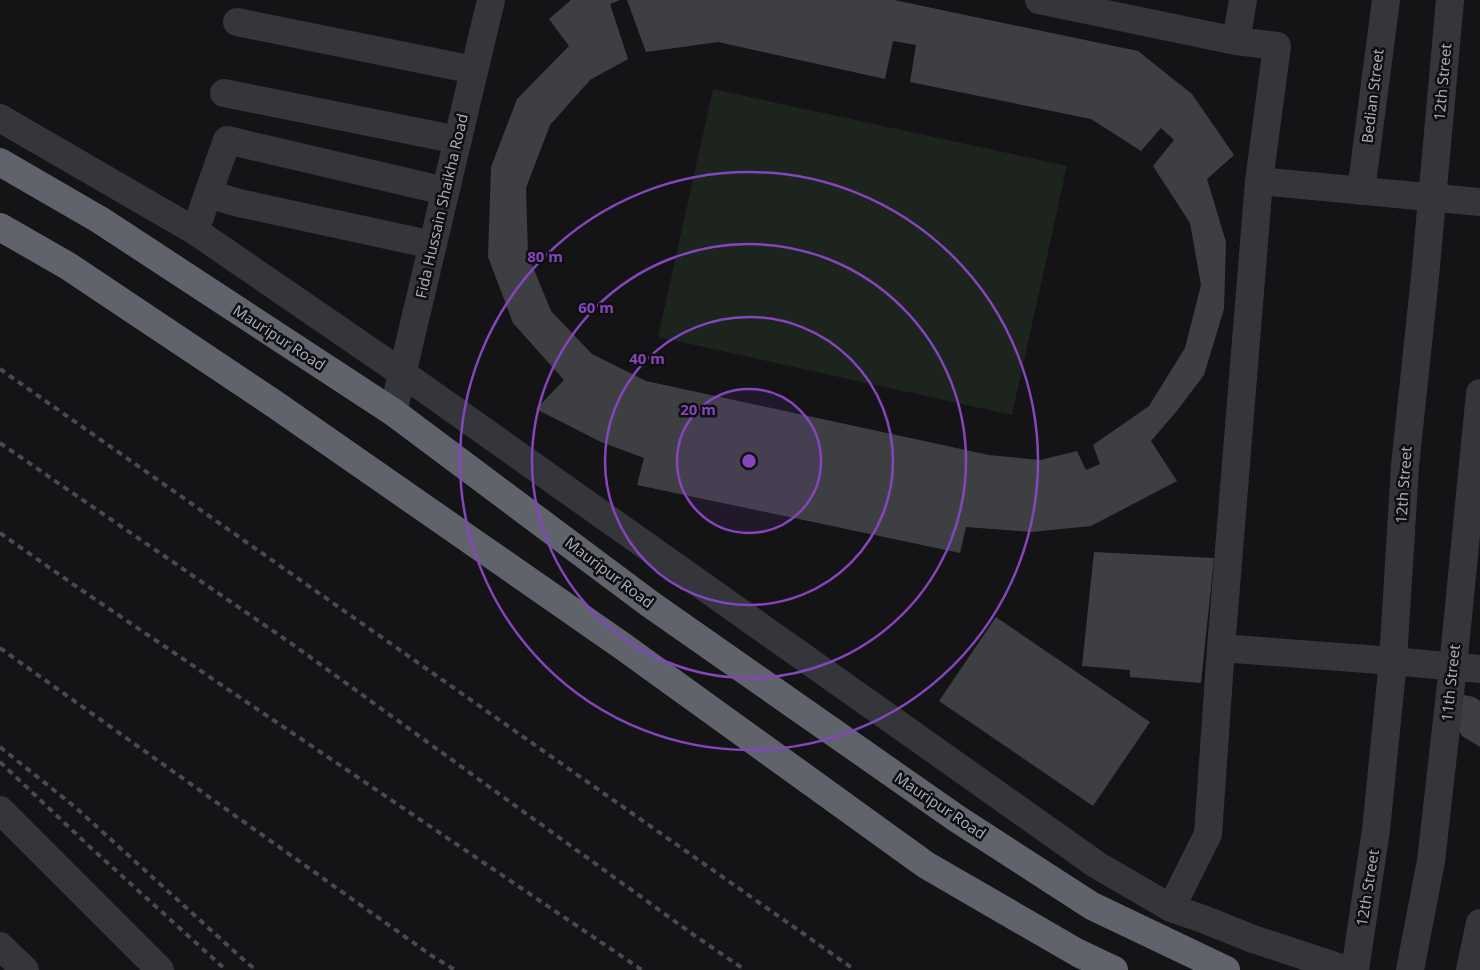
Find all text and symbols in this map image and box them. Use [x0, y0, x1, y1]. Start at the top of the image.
street label: 12th Street [1429, 42, 1455, 121]
street label: Bedian Street [1356, 47, 1388, 144]
street label: Fida Hussain Shaikha Road [410, 112, 472, 300]
text: 80 m [527, 246, 563, 266]
text: 60 m [578, 297, 614, 317]
street label: Mauripur Road [230, 300, 329, 374]
text: 40 m [629, 348, 665, 368]
text: 20 m [680, 399, 716, 419]
street label: 12th Street [1390, 445, 1416, 524]
centre of rings [740, 452, 758, 470]
street label: Mauripur Road [561, 532, 658, 612]
street label: 11th Street [1436, 643, 1464, 723]
street label: Mauripur Road [891, 767, 990, 843]
street label: 12th Street [1351, 847, 1383, 928]

